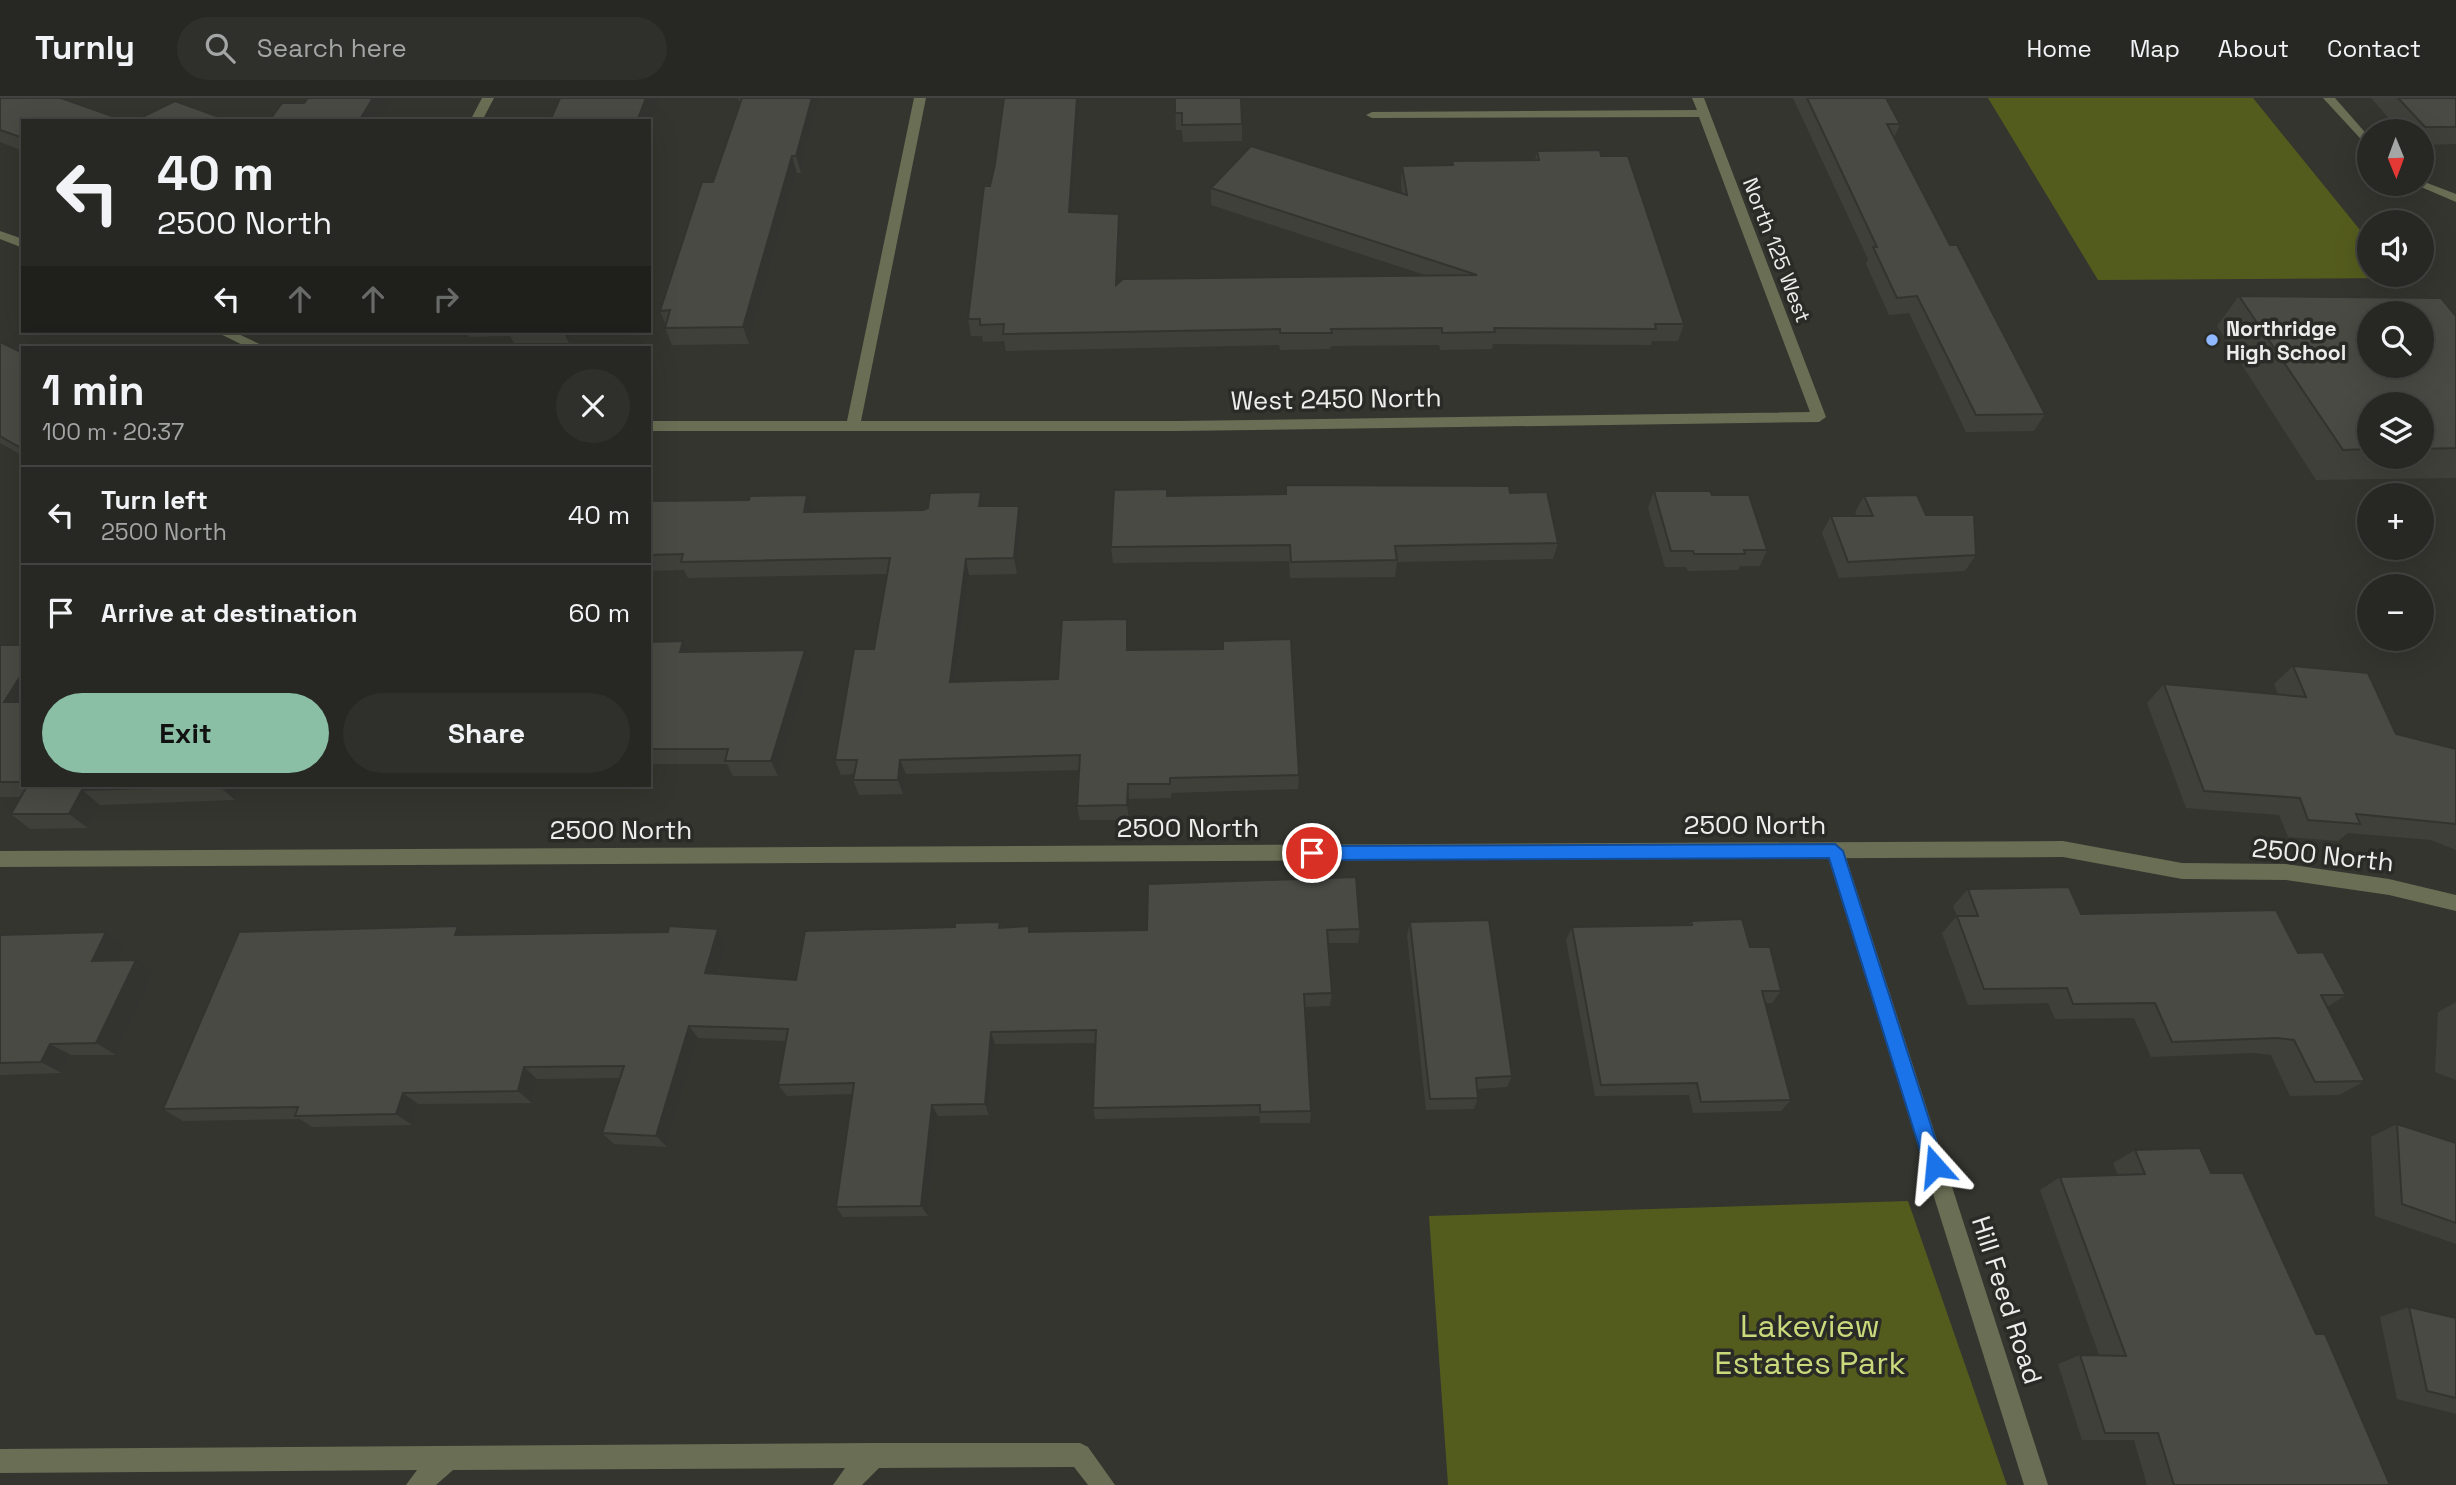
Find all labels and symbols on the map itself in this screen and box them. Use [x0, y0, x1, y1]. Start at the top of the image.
north arrow [2357, 119, 2434, 196]
street label: North 125 West [1737, 174, 1817, 326]
place label: Northridge High School [2226, 315, 2346, 366]
marker: Northridge High School [2204, 332, 2220, 348]
street label: West 2450 North [1230, 380, 1442, 418]
street label: 2500 North [1684, 808, 1826, 842]
street label: 2500 North [1117, 811, 1259, 845]
street label: 2500 North [550, 813, 692, 847]
pin [1282, 823, 1342, 883]
street label: 2500 North [2250, 831, 2396, 879]
position arrow [1898, 1129, 1972, 1203]
street label: Hill Feed Road [1964, 1212, 2050, 1388]
park label: Lakeview Estates Park [1714, 1306, 1906, 1383]

